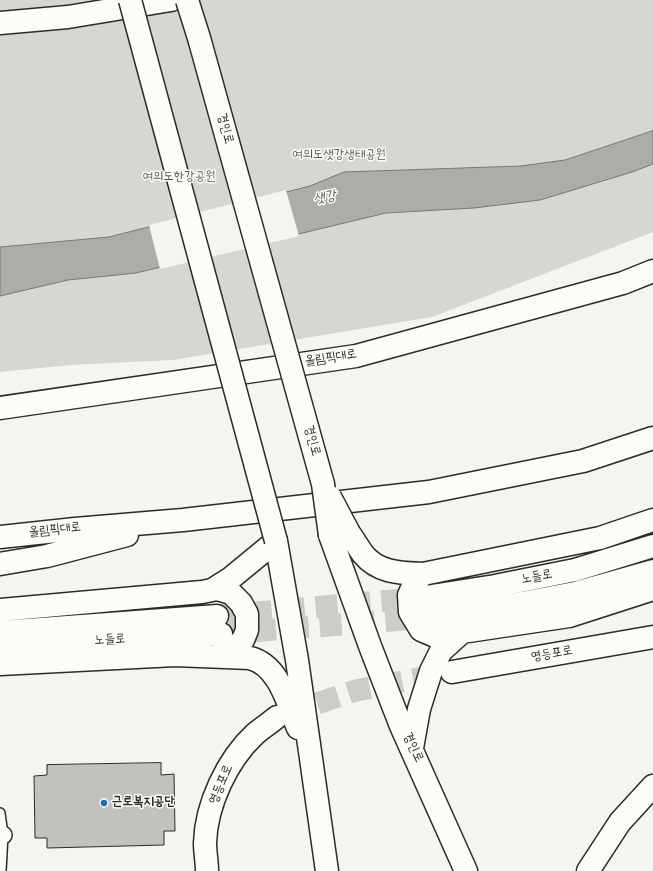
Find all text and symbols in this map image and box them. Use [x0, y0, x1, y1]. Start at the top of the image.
street label: 경인로 [212, 112, 236, 146]
park label: 여의도샛강생태공원 [292, 148, 386, 164]
park label: 여의도한강공원 [142, 170, 216, 186]
water label: 샛강 [312, 189, 338, 209]
street label: 올림픽대로 [304, 347, 358, 371]
street label: 경인로 [299, 424, 323, 458]
street label: 올림픽대로 [28, 521, 82, 541]
street label: 노들로 [520, 567, 554, 589]
street label: 노들로 [94, 632, 126, 650]
street label: 영등포로 [530, 644, 574, 666]
street label: 경인로 [398, 730, 426, 766]
street label: 영등포로 [207, 763, 237, 807]
place label: 근로복지공단 [112, 795, 175, 811]
marker: 근로복지공단 [99, 798, 109, 808]

